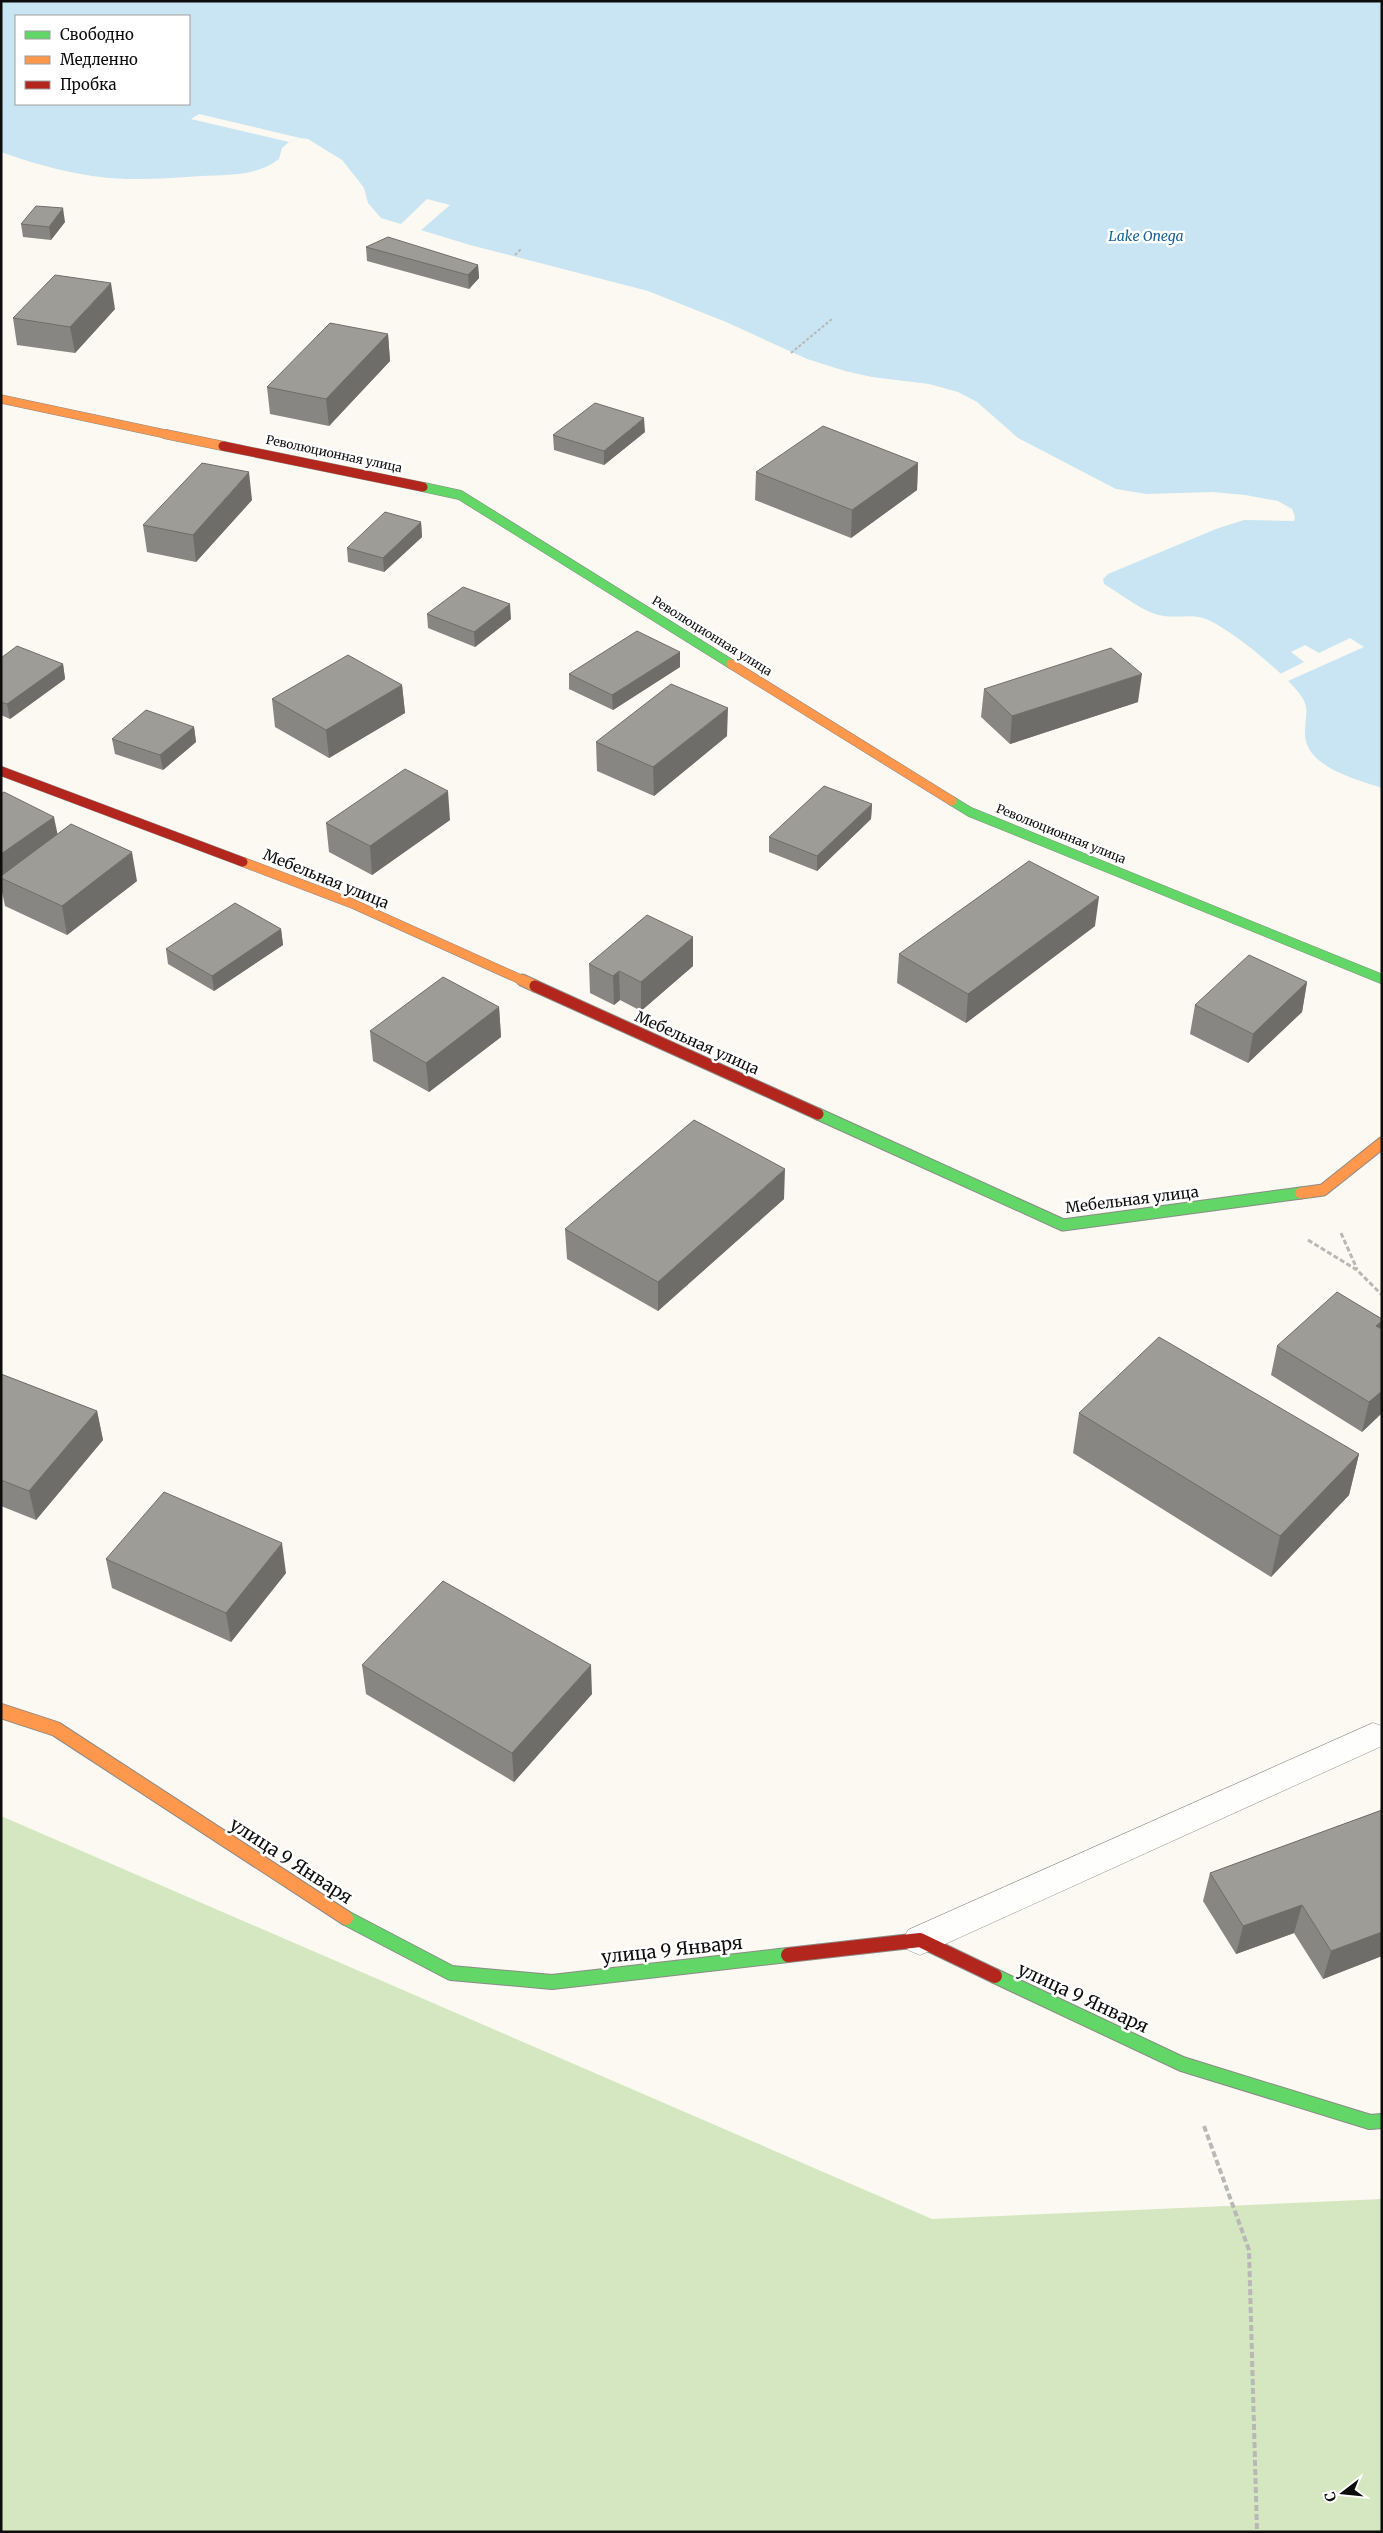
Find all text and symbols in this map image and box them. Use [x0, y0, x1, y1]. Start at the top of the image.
legend [15, 15, 190, 105]
text: Свободно [60, 25, 134, 44]
text: Медленно [60, 50, 138, 69]
text: Пробка [60, 75, 117, 94]
water label: Lake Onega [1108, 227, 1184, 245]
street label: Революционная улица [265, 432, 404, 475]
street label: Революционная улица [649, 592, 776, 679]
street label: Революционная улица [994, 801, 1129, 867]
street label: Мебельная улица [260, 845, 392, 912]
street label: Мебельная улица [632, 1007, 762, 1078]
street label: Мебельная улица [1064, 1182, 1200, 1217]
street label: улица 9 Января [226, 1812, 357, 1909]
street label: улица 9 Января [600, 1931, 744, 1968]
street label: улица 9 Января [1014, 1957, 1153, 2038]
north arrow [1318, 2468, 1368, 2518]
text: С [1321, 2490, 1340, 2504]

